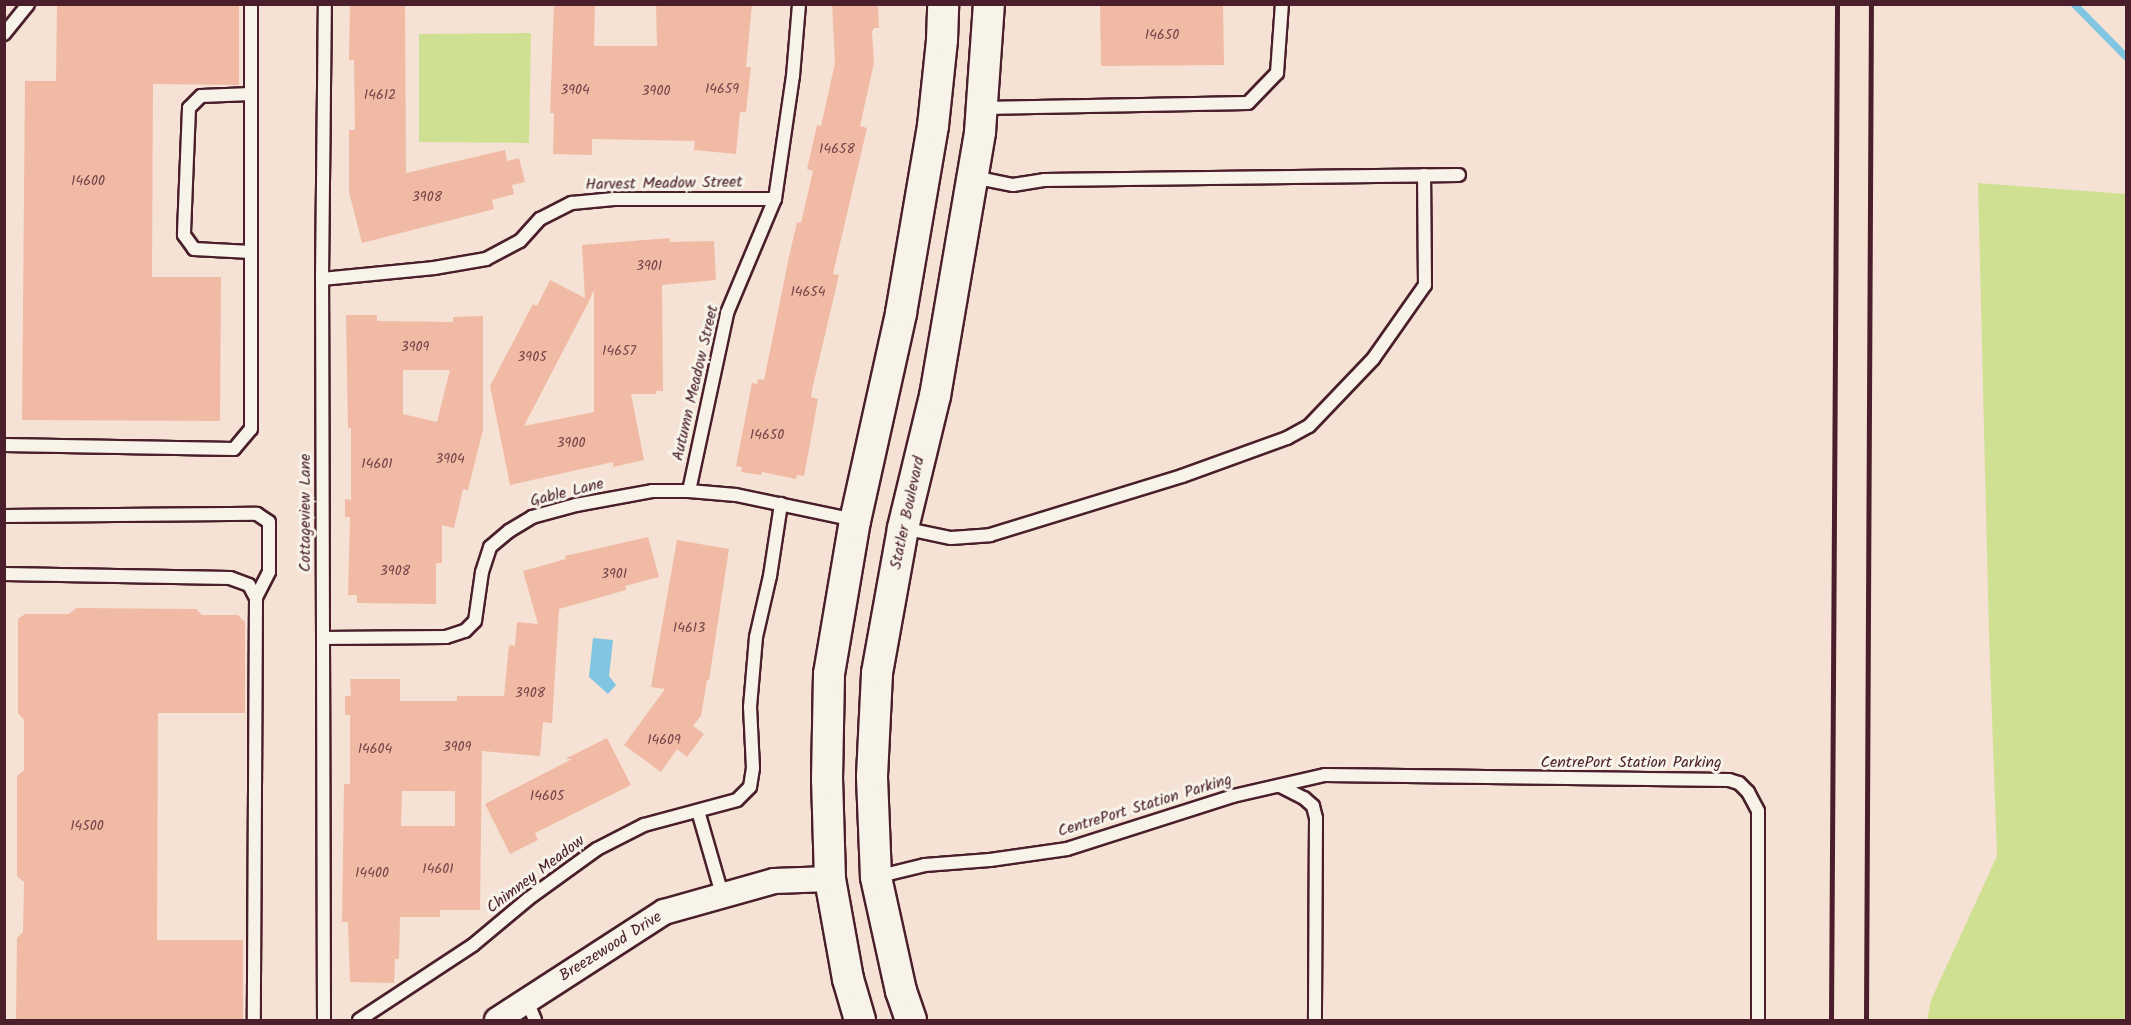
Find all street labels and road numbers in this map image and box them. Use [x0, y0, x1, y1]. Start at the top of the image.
street label: Harvest Meadow Street [585, 173, 743, 195]
street label: Autumn Meadow Street [669, 303, 723, 463]
street label: Cottageview Lane [296, 454, 316, 572]
street label: Statler Boulevard [887, 455, 929, 571]
street label: Gable Lane [528, 475, 606, 511]
street label: CentrePort Station Parking [1540, 753, 1722, 773]
street label: CentrePort Station Parking [1056, 770, 1234, 842]
street label: Chimney Meadow [483, 832, 589, 918]
street label: Breezewood Drive [556, 908, 666, 986]

